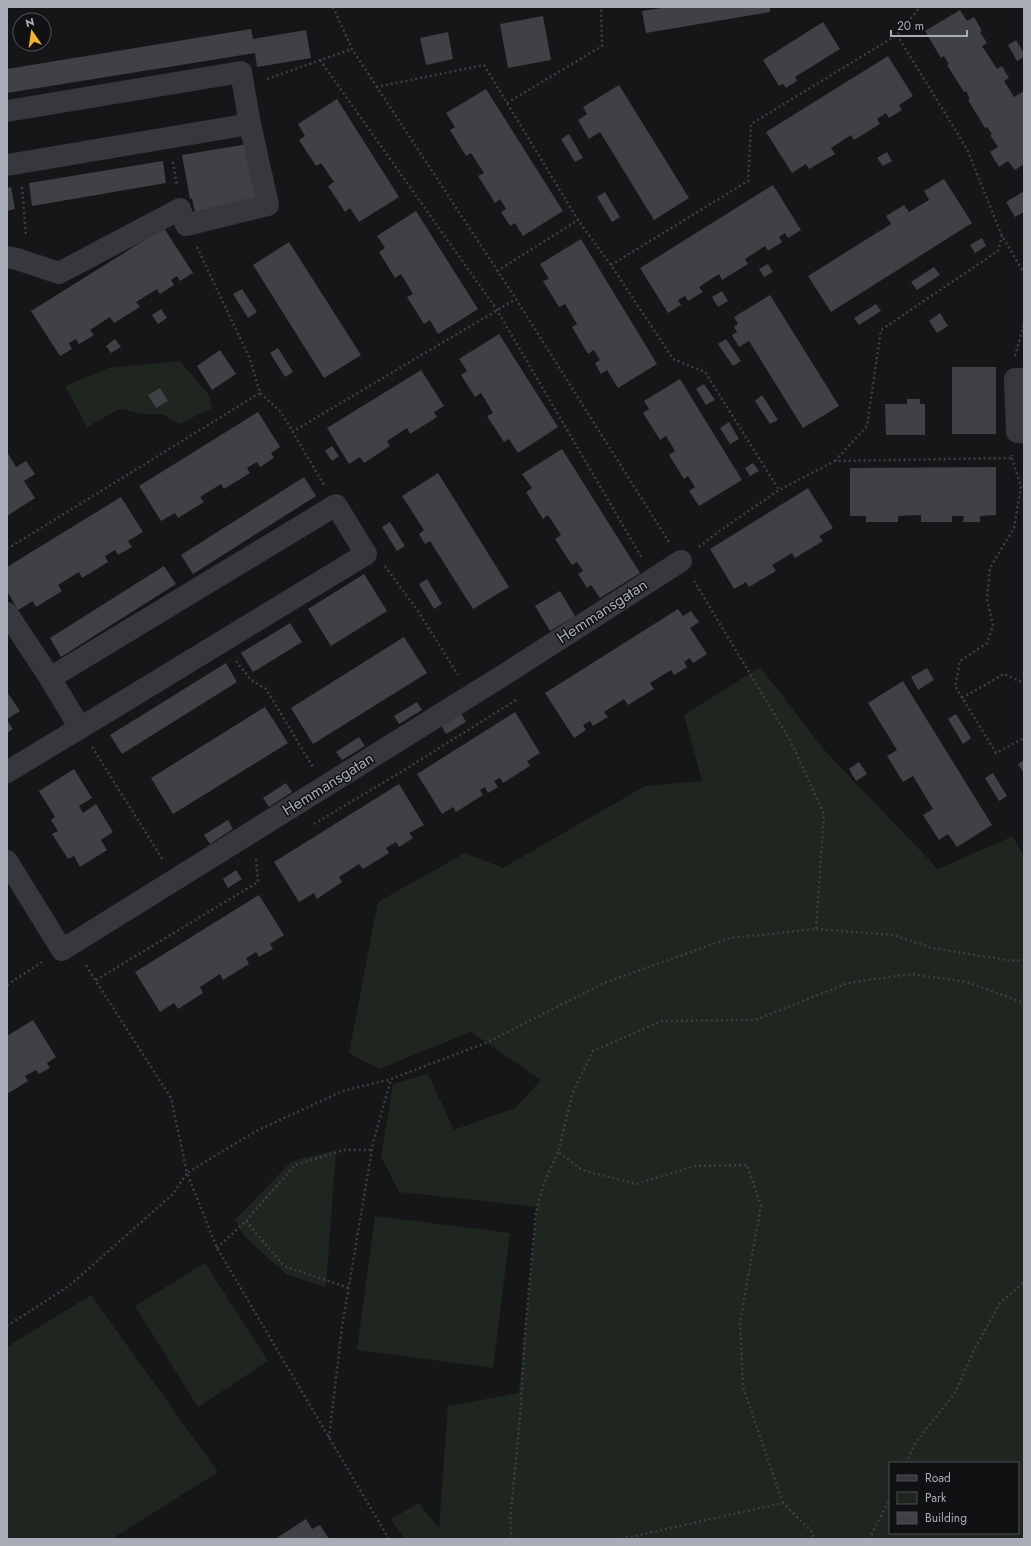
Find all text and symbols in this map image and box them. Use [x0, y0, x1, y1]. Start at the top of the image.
north arrow [12, 12, 52, 52]
scale bar [891, 12, 967, 38]
text: N [24, 13, 36, 31]
text: 20 m [897, 17, 924, 35]
street label: Hemmansgatan [552, 573, 652, 649]
street label: Hemmansgatan [278, 747, 378, 821]
legend [889, 1462, 1019, 1534]
text: Road [925, 1469, 951, 1487]
text: Park [925, 1489, 947, 1507]
text: Building [925, 1509, 967, 1527]

